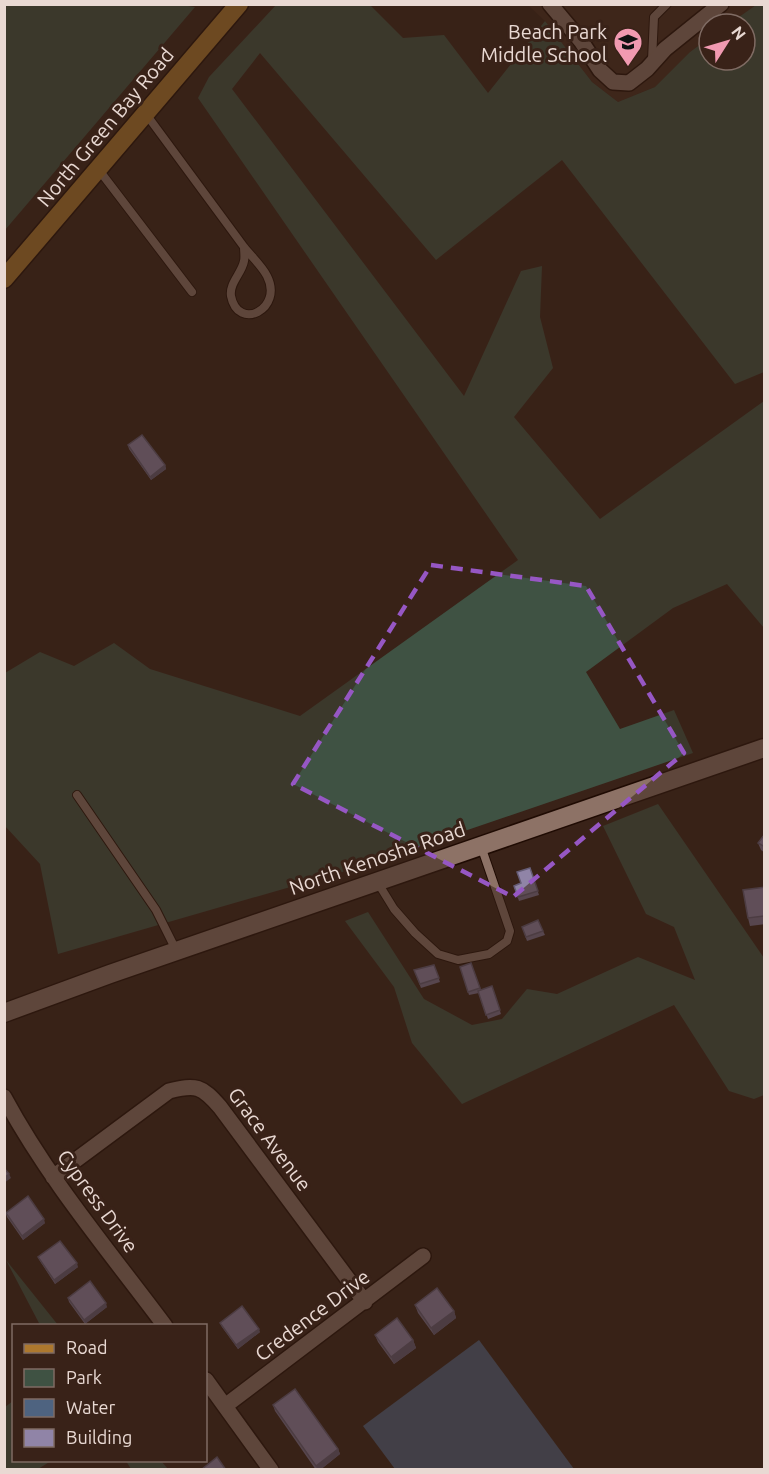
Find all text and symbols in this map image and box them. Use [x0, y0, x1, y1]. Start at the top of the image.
north arrow [697, 12, 757, 72]
place label: Beach Park Middle School [481, 20, 607, 66]
text: N [728, 23, 750, 43]
school or university icon: Beach Park Middle School [612, 26, 644, 68]
street label: North Green Bay Road [32, 43, 178, 211]
street label: North Kenosha Road [286, 817, 468, 899]
street label: Grace Avenue [224, 1083, 316, 1195]
street label: Cypress Drive [53, 1145, 143, 1257]
street label: Credence Drive [250, 1265, 374, 1365]
legend [12, 1324, 207, 1462]
text: Road [66, 1337, 108, 1357]
text: Park [66, 1367, 102, 1387]
text: Water [66, 1397, 116, 1417]
text: Building [66, 1427, 132, 1447]

